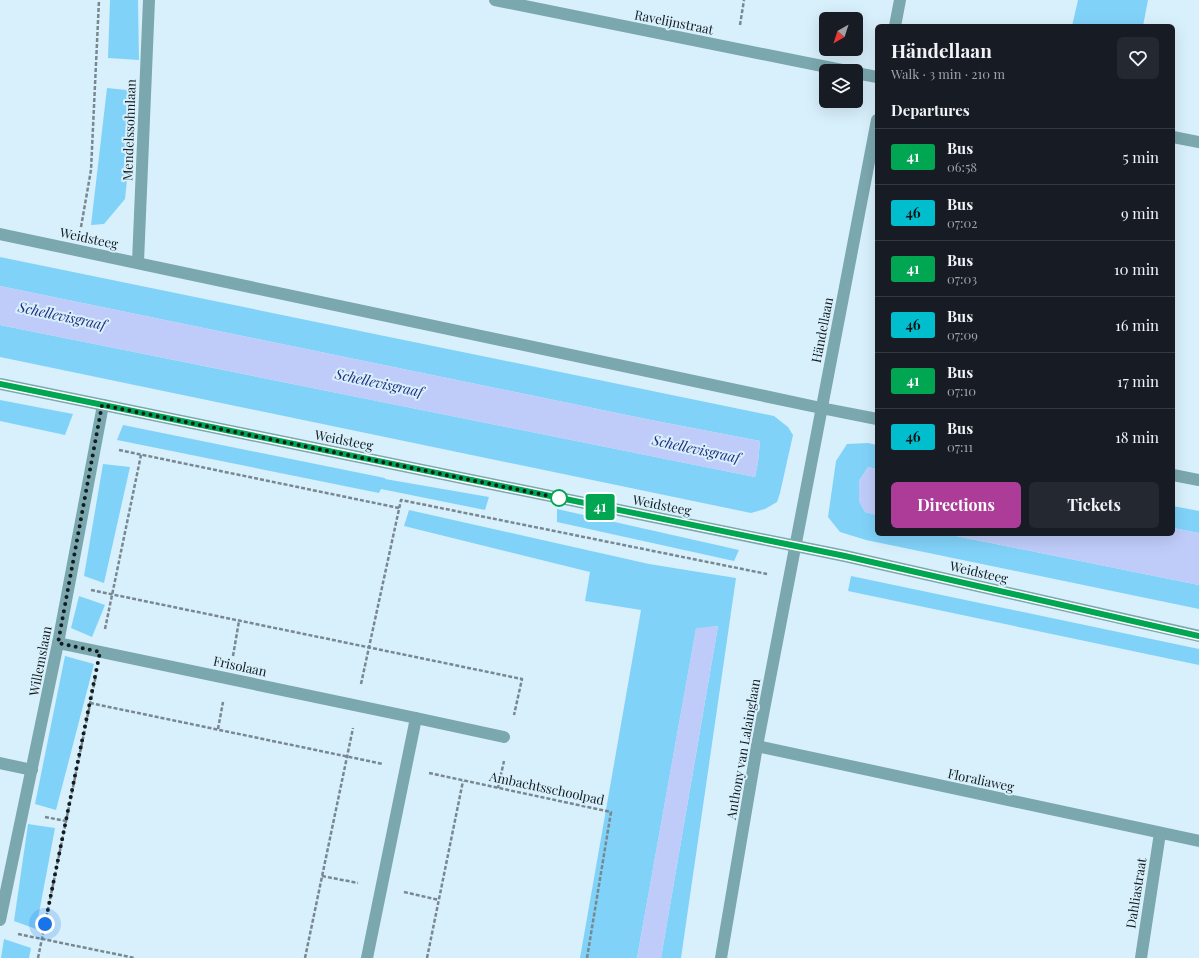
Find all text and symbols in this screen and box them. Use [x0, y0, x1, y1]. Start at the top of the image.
street label: Ravelijnstraat [633, 6, 715, 38]
north arrow [819, 12, 863, 56]
map controls [819, 12, 863, 108]
text: Händellaan [891, 37, 992, 63]
button: heart [1117, 37, 1159, 79]
button: layers [819, 64, 863, 108]
text: Walk · 3 min · 210 m [891, 65, 1005, 82]
street label: Mendelssohnlaan [118, 79, 139, 181]
text: Departures [891, 100, 970, 120]
text: Bus [947, 138, 973, 158]
text: 41 [907, 147, 919, 166]
text: 5 min [1123, 147, 1159, 167]
text: 06:58 [947, 158, 977, 175]
text: Bus [947, 194, 973, 214]
text: 46 [905, 203, 921, 222]
text: 9 min [1121, 203, 1159, 223]
text: 07:02 [947, 214, 978, 231]
street label: Weidsteeg [57, 223, 120, 252]
text: Bus [947, 250, 973, 270]
text: 41 [907, 259, 919, 278]
text: 10 min [1114, 259, 1159, 279]
text: 07:03 [947, 270, 977, 287]
street label: Händellaan [807, 296, 836, 364]
water label: Schellevisgraaf [16, 297, 110, 335]
text: Bus [947, 306, 973, 326]
text: 46 [905, 315, 921, 334]
text: 16 min [1115, 315, 1159, 335]
text: 07:09 [947, 326, 978, 343]
text: Bus [947, 362, 973, 382]
water label: Schellevisgraaf [333, 364, 427, 402]
text: 41 [907, 371, 919, 390]
text: 17 min [1117, 371, 1159, 391]
text: 07:10 [947, 382, 976, 399]
text: Bus [947, 418, 973, 438]
street label: Weidsteeg [312, 425, 375, 454]
text: 46 [905, 427, 921, 446]
text: 18 min [1115, 427, 1159, 447]
water label: Schellevisgraaf [650, 430, 744, 468]
text: 07:11 [947, 438, 973, 455]
button: Directions [891, 482, 1021, 528]
button: Tickets [1029, 482, 1159, 528]
unlabelled marker [550, 489, 568, 507]
street label: Weidsteeg [630, 490, 693, 519]
line badge: 41 [582, 494, 618, 520]
text: 41 [594, 497, 606, 516]
street label: Weidsteeg [947, 556, 1010, 586]
street label: Willemslaan [24, 624, 55, 698]
street label: Frisolaan [212, 652, 269, 680]
street label: Anthony van Lalainglaan [722, 677, 763, 822]
street label: Floraliaweg [946, 764, 1016, 795]
street label: Ambachtsschoolpad [487, 767, 607, 808]
street label: Dahliastraat [1122, 856, 1150, 929]
your location [35, 914, 55, 934]

